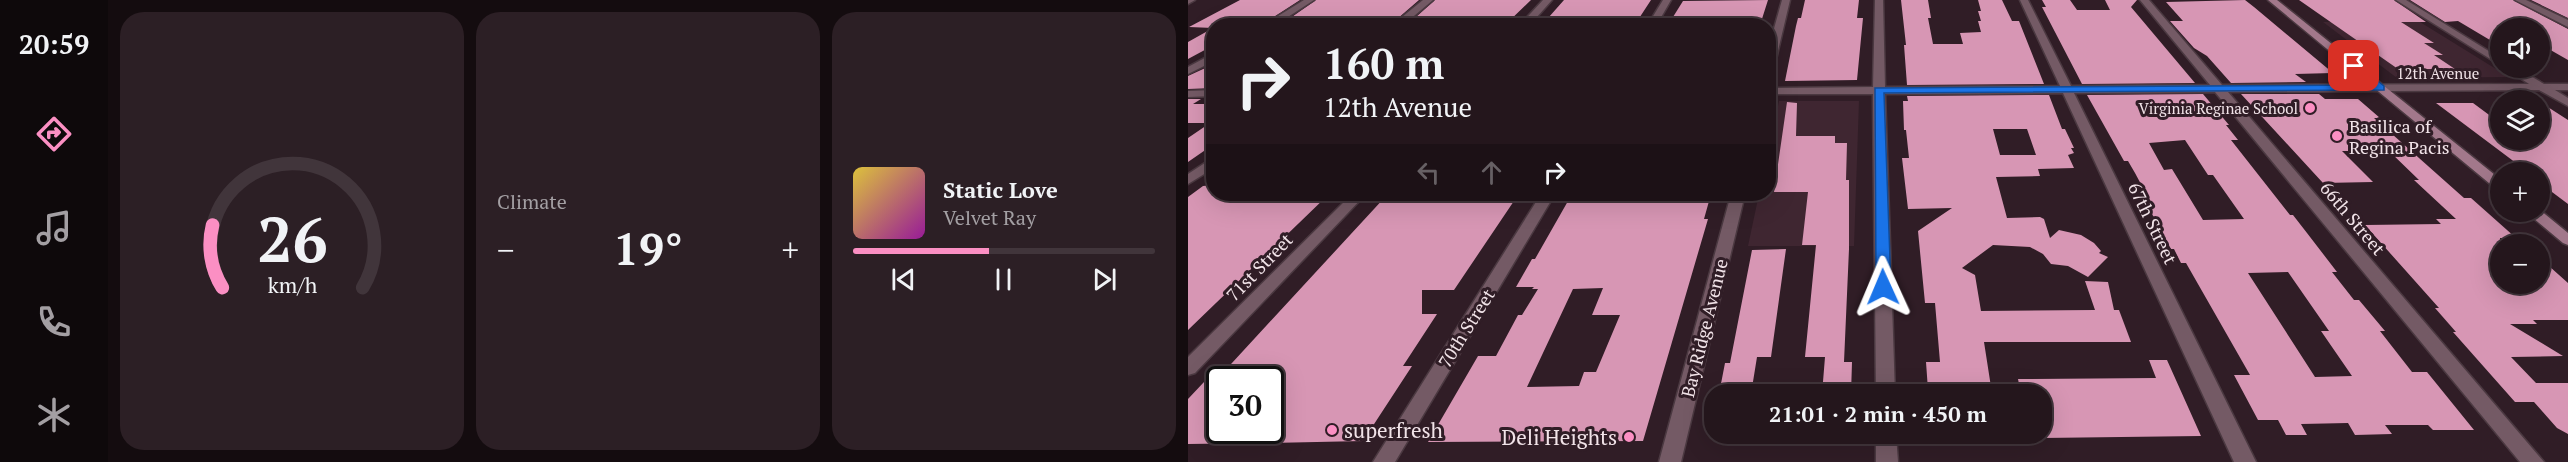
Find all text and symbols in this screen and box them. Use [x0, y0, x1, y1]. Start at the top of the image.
map controls [2490, 18, 2550, 294]
button: sound [2490, 18, 2550, 78]
text: 20:59 [19, 26, 89, 62]
text: 160 m [1323, 35, 1444, 91]
pin [2328, 40, 2379, 91]
icon: right [1224, 42, 1302, 120]
icon: arrive [2337, 49, 2370, 82]
street label: 12th Avenue [2397, 63, 2479, 83]
text: 12th Avenue [1323, 89, 1472, 125]
button: layers [2490, 90, 2550, 150]
place label: Virginia Reginae School [2139, 98, 2298, 118]
marker: Virginia Reginae School [2303, 101, 2317, 115]
icon: directions [33, 113, 75, 155]
place label: Basilica of Regina Pacis [2349, 114, 2450, 159]
marker: Basilica of Regina Pacis [2330, 129, 2344, 143]
icon: left [1412, 156, 1445, 189]
icon: ahead [1475, 156, 1508, 189]
icon: right [1538, 156, 1571, 189]
button: + [2490, 162, 2550, 222]
text: Static Love [943, 175, 1058, 204]
street label: 66th Street [2315, 176, 2391, 260]
street label: 67th Street [2123, 178, 2183, 268]
text: Climate [497, 188, 567, 215]
text: 26 [257, 197, 327, 280]
text: Velvet Ray [943, 204, 1036, 231]
icon: music [33, 207, 75, 249]
text: 19° [613, 218, 683, 278]
street label: 71st Street [1220, 227, 1298, 306]
text: − [497, 228, 515, 271]
text: + [781, 228, 799, 271]
button: − [2490, 234, 2550, 294]
position arrow [1851, 255, 1915, 319]
street label: Bay Ridge Avenue [1675, 256, 1733, 400]
icon: previous [887, 263, 920, 296]
icon: pause [987, 263, 1020, 296]
icon: next [1088, 263, 1121, 296]
text: km/h [267, 271, 317, 299]
street label: 70th Street [1432, 284, 1500, 372]
icon: phone [33, 301, 75, 343]
speed limit sign: 30 [1206, 366, 1284, 444]
icon: climate [33, 394, 75, 436]
text: 21:01 · 2 min · 450 m [1769, 399, 1987, 428]
place label: superfresh [1344, 416, 1443, 444]
marker: superfresh [1325, 423, 1339, 437]
place label: Deli Heights [1501, 423, 1617, 451]
marker: Deli Heights [1622, 430, 1636, 444]

